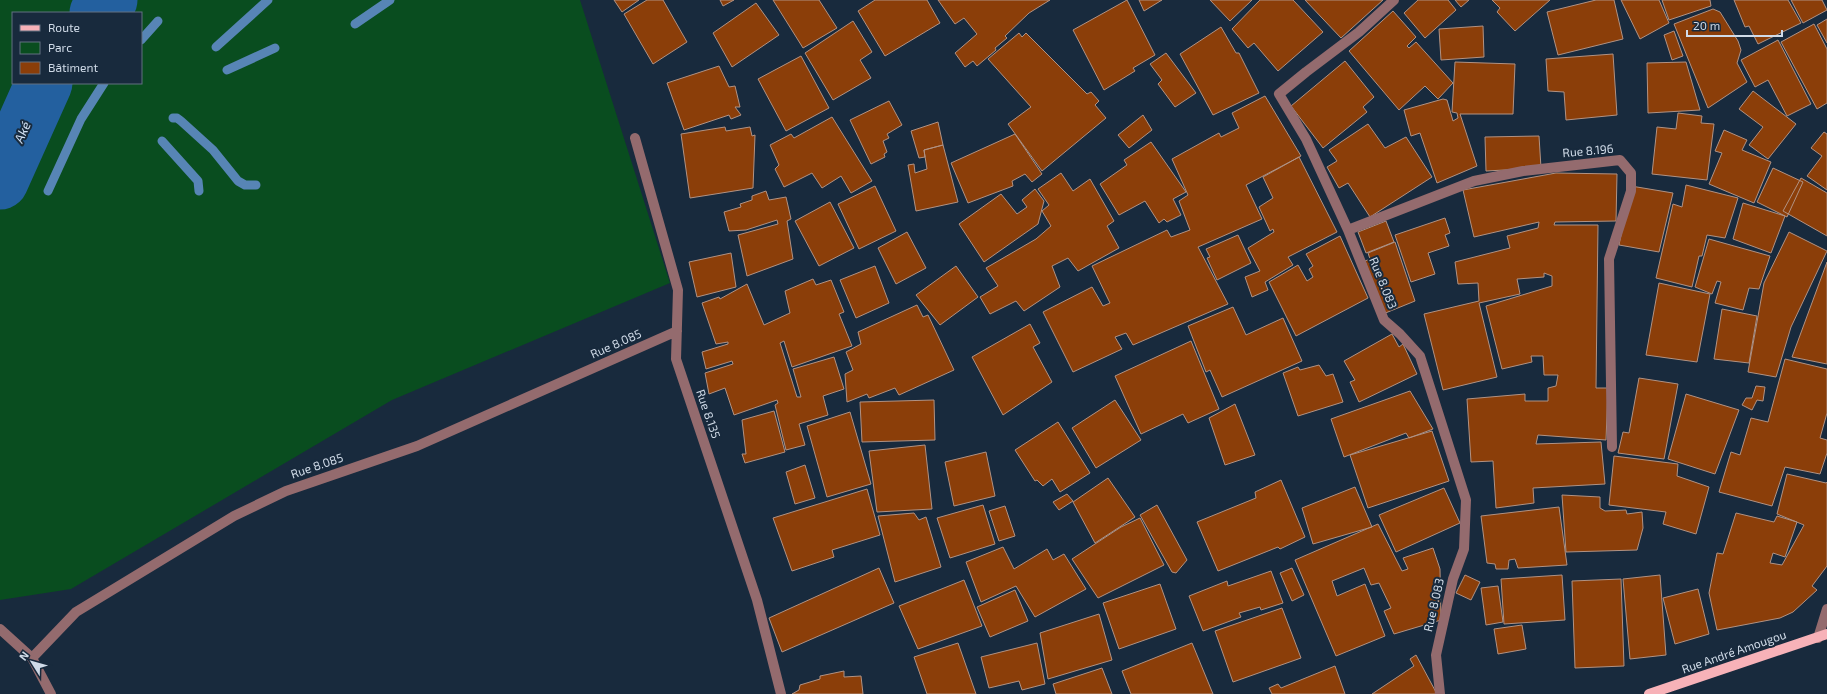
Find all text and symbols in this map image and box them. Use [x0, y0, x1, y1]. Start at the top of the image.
legend [12, 12, 142, 84]
scale bar [1687, 12, 1782, 38]
text: 20 m [1693, 18, 1720, 32]
text: Route [48, 20, 80, 34]
text: Parc [48, 40, 72, 54]
text: Bâtiment [48, 60, 99, 74]
water label: Aké [10, 119, 34, 146]
street label: Rue 8.196 [1562, 141, 1614, 159]
street label: Rue 8.083 [1367, 255, 1401, 311]
street label: Rue 8.085 [588, 326, 643, 361]
street label: Rue 8.135 [694, 387, 724, 440]
street label: Rue 8.085 [289, 450, 345, 481]
street label: Rue 8.083 [1420, 577, 1446, 633]
street label: Rue André Amougou [1679, 627, 1788, 676]
north arrow [12, 642, 52, 682]
text: N [16, 649, 31, 663]

